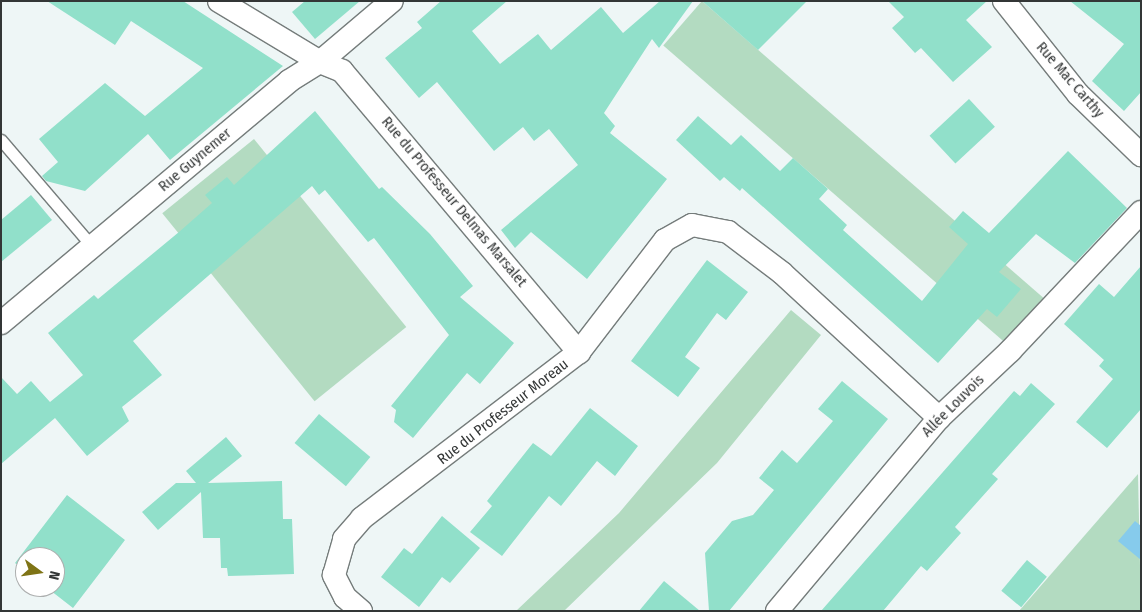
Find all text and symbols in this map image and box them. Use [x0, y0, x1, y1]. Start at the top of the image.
street label: Rue Mac Carthy [1032, 38, 1108, 122]
street label: Rue du Professeur Delmas Marsalet [377, 113, 531, 291]
street label: Rue Guynemer [155, 124, 235, 196]
street label: Rue du Professeur Moreau [434, 355, 572, 469]
street label: Allée Louvois [918, 371, 988, 441]
north arrow [15, 547, 65, 597]
text: N [45, 569, 63, 582]

